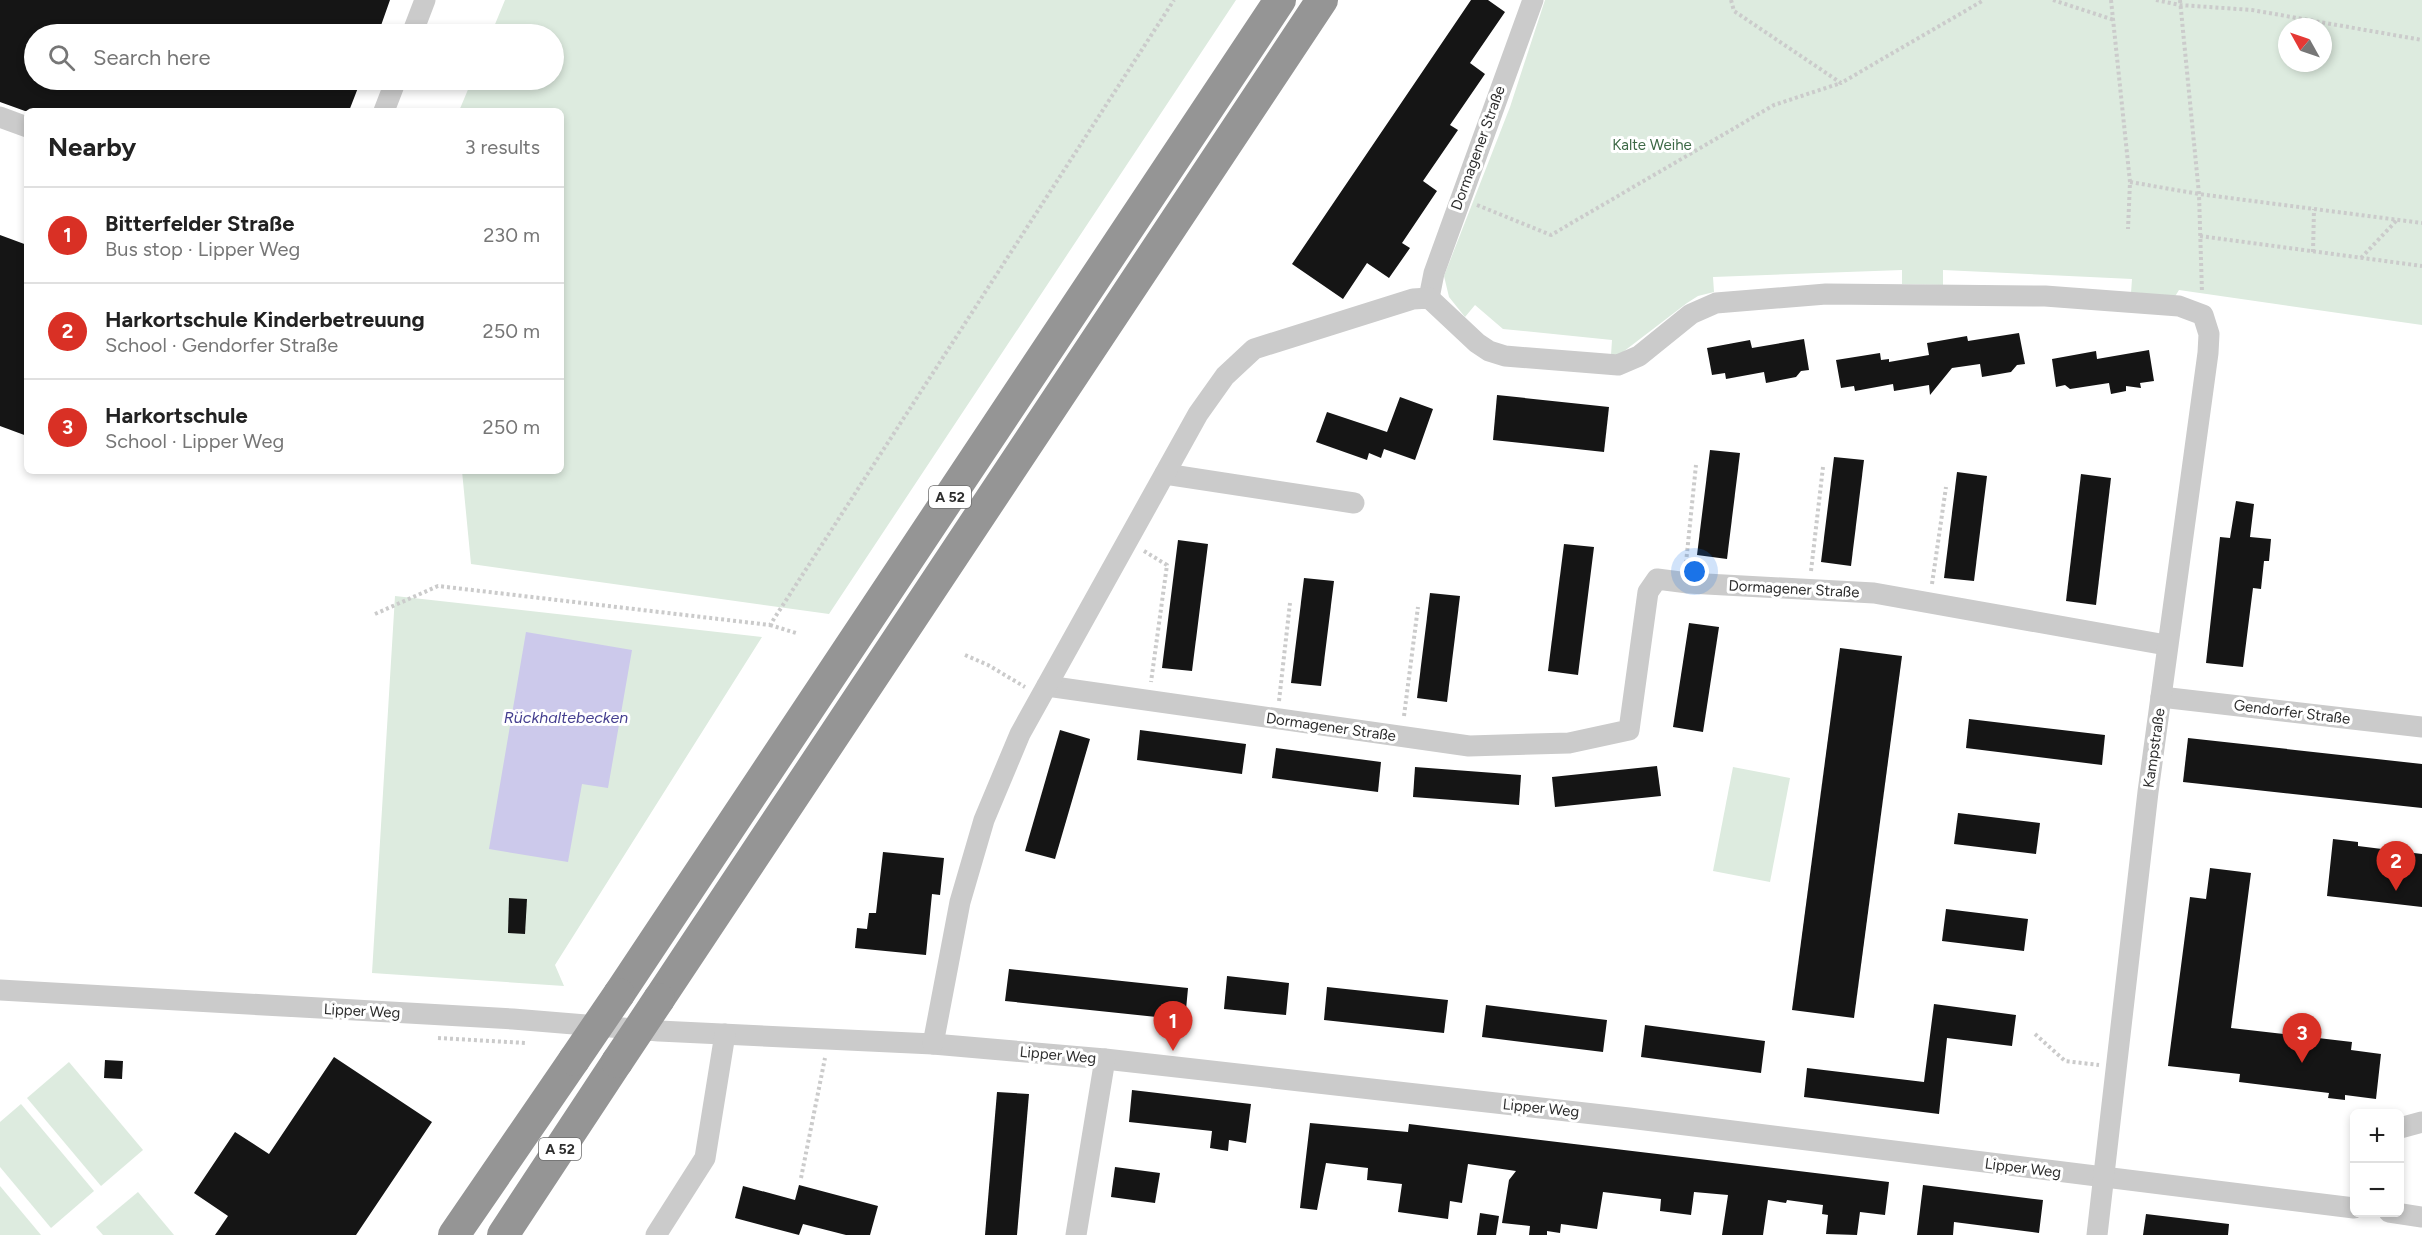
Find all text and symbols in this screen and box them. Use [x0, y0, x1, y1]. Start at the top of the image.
north arrow [2278, 18, 2332, 72]
search box [24, 24, 564, 90]
icon: search [45, 41, 78, 74]
text: Search here [93, 44, 211, 71]
street label: Dormagener Straße [1447, 83, 1509, 213]
text: Nearby [48, 131, 136, 163]
text: 3 results [465, 135, 540, 159]
park label: Kalte Weihe [1612, 136, 1692, 154]
text: Bitterfelder Straße [105, 210, 294, 237]
text: 1 [63, 223, 72, 247]
text: 230 m [483, 223, 540, 247]
text: Bus stop · Lipper Weg [105, 237, 300, 261]
text: Harkortschule Kinderbetreuung [105, 306, 425, 333]
text: 2 [62, 319, 73, 343]
text: 250 m [483, 319, 540, 343]
text: School · Gendorfer Straße [105, 333, 338, 357]
text: Harkortschule [105, 402, 248, 429]
text: 3 [62, 415, 73, 439]
text: 250 m [483, 415, 540, 439]
text: School · Lipper Weg [105, 429, 284, 453]
road number: A 52 [929, 486, 971, 508]
your location [1680, 557, 1709, 586]
street label: Dormagener Straße [1728, 577, 1860, 601]
street label: Gendorfer Straße [2233, 696, 2351, 728]
street label: Kampstraße [2139, 707, 2169, 789]
water label: Rückhaltebecken [504, 708, 628, 727]
street label: Dormagener Straße [1265, 709, 1397, 745]
pin: 2 [2376, 842, 2416, 891]
street label: Lipper Weg [323, 1000, 401, 1022]
pin: 1 [1154, 1002, 1192, 1051]
pin: 3 [2282, 1014, 2322, 1063]
street label: Lipper Weg [1019, 1043, 1097, 1067]
street label: Lipper Weg [1502, 1095, 1580, 1121]
map controls [2350, 1109, 2404, 1217]
button: + [2350, 1109, 2404, 1163]
road number: A 52 [539, 1138, 581, 1160]
street label: Lipper Weg [1984, 1154, 2062, 1182]
button: − [2350, 1163, 2404, 1217]

